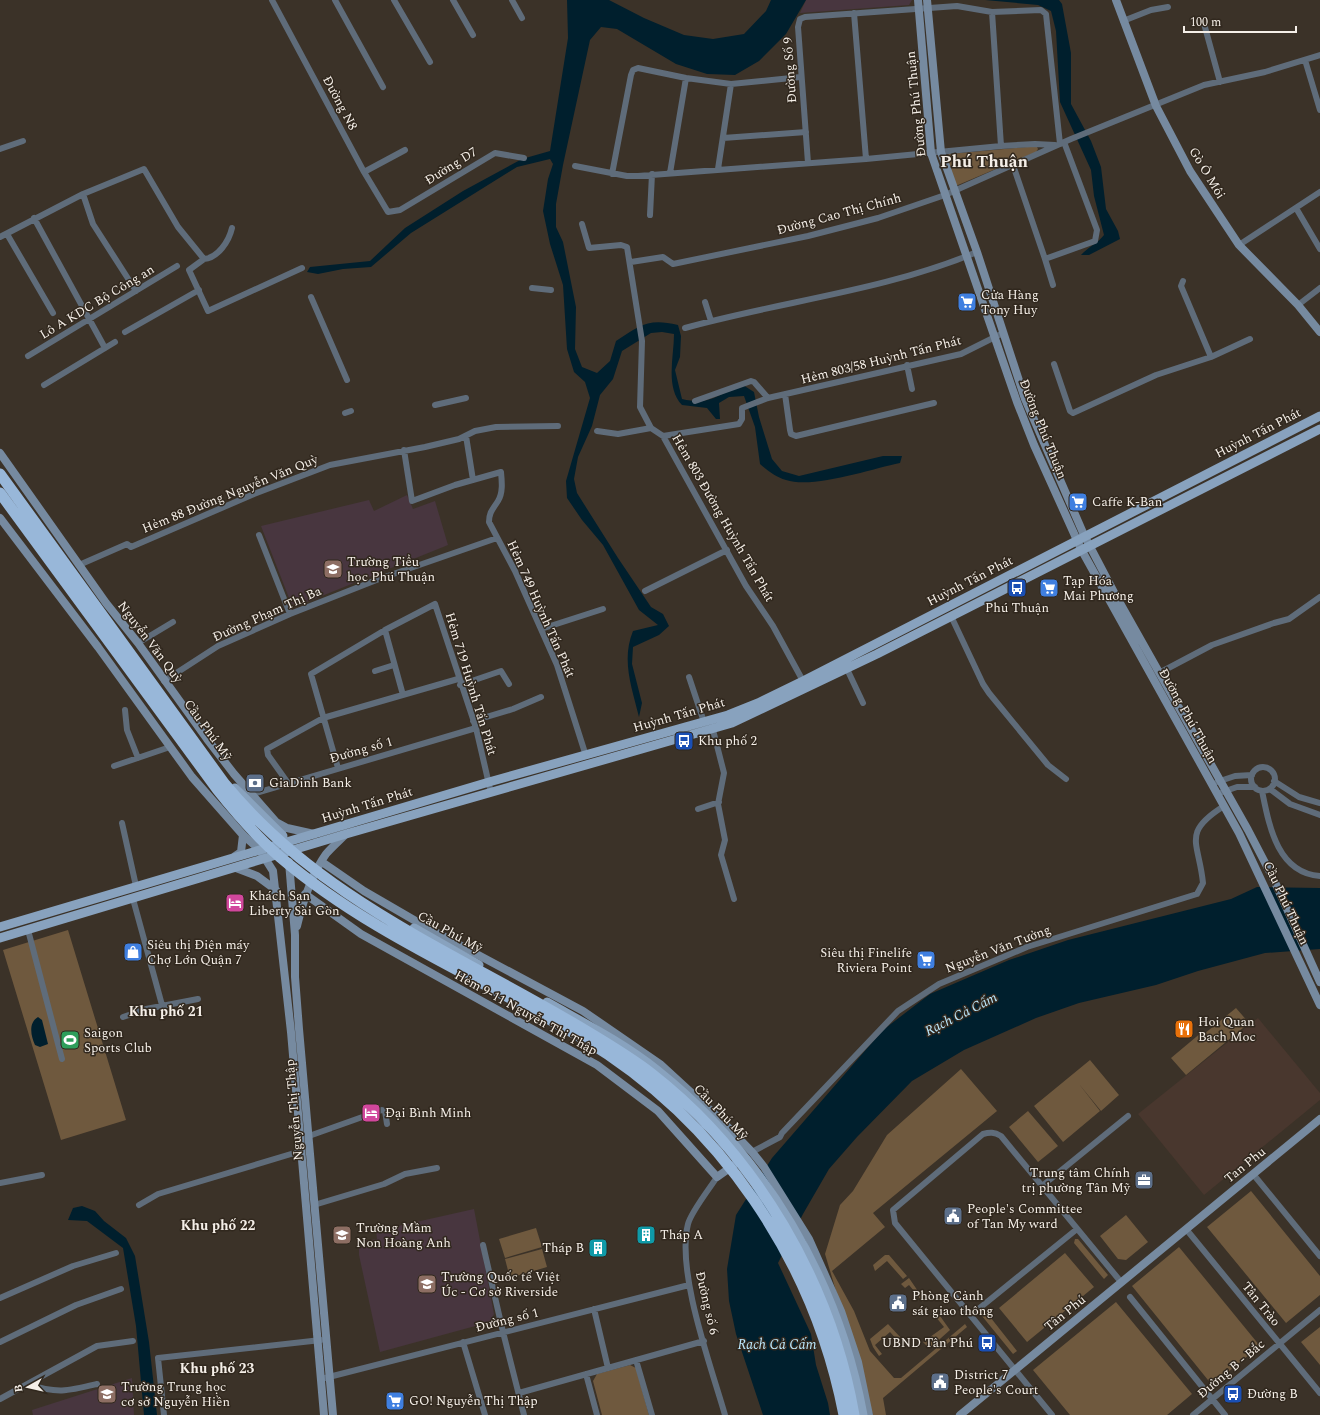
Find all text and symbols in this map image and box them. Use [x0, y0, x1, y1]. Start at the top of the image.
scale bar [1184, 8, 1296, 34]
text: 100 m [1190, 13, 1221, 32]
street label: Đường Số 9 [778, 36, 802, 104]
street label: Đường Phú Thuận [900, 50, 931, 158]
street label: Đường N8 [317, 72, 363, 134]
street label: Đường D7 [421, 142, 481, 190]
street label: Gò Ô Môi [1184, 143, 1230, 203]
district label: Phú Thuận [940, 149, 1029, 175]
street label: Đường Cao Thị Chính [775, 188, 904, 240]
street label: Lô A KDC Bộ Công an [36, 259, 159, 344]
place label: Cửa Hàng Tony Huy [981, 285, 1039, 320]
supermarket icon: Cửa Hàng Tony Huy [956, 291, 978, 313]
street label: Hẻm 803/58 Huỳnh Tấn Phát [799, 330, 964, 390]
street label: Đường Phú Thuận [1014, 376, 1072, 482]
street label: Huỳnh Tấn Phát [1211, 402, 1305, 463]
street label: Hẻm 803 Đường Huỳnh Tấn Phát [667, 430, 780, 606]
street label: Hẻm 88 Đường Nguyễn Văn Quỳ [139, 449, 322, 538]
supermarket icon: Caffe K-Ban [1067, 491, 1089, 513]
place label: Caffe K-Ban [1092, 492, 1163, 512]
street label: Hẻm 749 Huỳnh Tấn Phát [502, 537, 581, 681]
street label: Huỳnh Tấn Phát [923, 550, 1017, 611]
place label: Trường Tiểu học Phú Thuận [347, 552, 436, 587]
school or university icon: Trường Tiểu học Phú Thuận [322, 558, 344, 580]
place label: Tạp Hóa Mai Phương [1063, 571, 1134, 606]
bus stop icon: Phú Thuận [1006, 577, 1028, 599]
supermarket icon: Tạp Hóa Mai Phương [1038, 577, 1060, 599]
street label: Đường Phạm Thị Ba [209, 581, 325, 647]
street label: Nguyễn Văn Quỳ [112, 597, 188, 688]
place label: Phú Thuận [985, 598, 1049, 618]
street label: Hẻm 719 Huỳnh Tấn Phát [440, 610, 502, 758]
street label: Đường Phú Thuận [1154, 665, 1223, 768]
street label: Huỳnh Tấn Phát [631, 692, 728, 738]
street label: Cầu Phú Mỹ [179, 695, 238, 765]
bus stop icon: Khu phố 2 [673, 730, 695, 752]
street label: Đường số 1 [327, 731, 395, 769]
place label: Khu phố 2 [698, 731, 757, 751]
bank icon: GiaDinh Bank [244, 772, 266, 794]
place label: GiaDinh Bank [269, 773, 352, 793]
street label: Huỳnh Tấn Phát [319, 781, 416, 828]
street label: Cầu Phú Thuận [1258, 858, 1314, 949]
place label: Khách Sạn Liberty Sài Gòn [249, 886, 340, 921]
hotel icon: Khách Sạn Liberty Sài Gòn [224, 892, 246, 914]
street label: Cầu Phú Mỹ [414, 906, 487, 958]
street label: Nguyễn Văn Tưởng [942, 920, 1054, 978]
place label: Siêu thị Điện máy Chợ Lớn Quận 7 [147, 935, 250, 970]
shop icon: Siêu thị Điện máy Chợ Lớn Quận 7 [122, 941, 144, 963]
place label: Siêu thị Finelife Riviera Point [820, 943, 912, 978]
supermarket icon: Siêu thị Finelife Riviera Point [915, 949, 937, 971]
street label: Hẻm 9-11 Nguyễn Thị Thập [451, 965, 601, 1061]
water label: Rạch Cả Cấm [921, 987, 1001, 1041]
district label: Khu phố 21 [129, 1001, 203, 1022]
place label: Hoi Quan Bach Moc [1198, 1012, 1256, 1047]
restaurant icon: Hoi Quan Bach Moc [1173, 1018, 1195, 1040]
place label: Saigon Sports Club [84, 1023, 152, 1058]
sports icon: Saigon Sports Club [59, 1029, 81, 1051]
street label: Nguyễn Thị Thập [280, 1058, 308, 1162]
street label: Cầu Phú Mỹ [689, 1079, 754, 1145]
hotel icon: Đại Bình Minh [360, 1102, 382, 1124]
place label: Đại Bình Minh [385, 1103, 472, 1123]
street label: Tan Phu [1220, 1142, 1270, 1188]
place label: Trung tâm Chính trị phường Tân Mỹ [1022, 1163, 1131, 1198]
office icon: Trung tâm Chính trị phường Tân Mỹ [1133, 1169, 1155, 1191]
place label: People's Committee of Tan My ward [967, 1199, 1083, 1234]
public building icon: People's Committee of Tan My ward [942, 1205, 964, 1227]
district label: Khu phố 22 [181, 1215, 256, 1236]
place label: Trường Mầm Non Hoàng Anh [356, 1218, 451, 1253]
school or university icon: Trường Mầm Non Hoàng Anh [331, 1224, 353, 1246]
building icon: Tháp A [635, 1224, 657, 1246]
place label: Tháp A [660, 1225, 703, 1245]
building icon: Tháp B [587, 1237, 609, 1259]
place label: Tháp B [542, 1238, 584, 1258]
place label: Trường Quốc tế Việt Úc - Cơ sở Riverside [441, 1267, 560, 1302]
street label: Đường số 6 [690, 1269, 724, 1337]
school or university icon: Trường Quốc tế Việt Úc - Cơ sở Riverside [416, 1273, 438, 1295]
street label: Tân Trào [1237, 1277, 1285, 1331]
place label: Phòng Cảnh sát giao thông [912, 1286, 993, 1321]
street label: Tân Phú [1040, 1290, 1090, 1336]
public building icon: Phòng Cảnh sát giao thông [887, 1292, 909, 1314]
street label: Đường số 1 [473, 1302, 541, 1338]
bus stop icon: UBND Tân Phú [976, 1332, 998, 1354]
place label: UBND Tân Phú [882, 1333, 973, 1353]
water label: Rạch Cả Cấm [737, 1334, 817, 1355]
street label: Đường B - Bắc [1193, 1335, 1269, 1403]
district label: Khu phố 23 [180, 1358, 255, 1379]
place label: District 7 People's Court [954, 1365, 1039, 1400]
north arrow [8, 1367, 48, 1407]
public building icon: District 7 People's Court [929, 1371, 951, 1393]
place label: Trường Trung học cơ sở Nguyễn Hiền [121, 1377, 230, 1412]
text: B [10, 1383, 28, 1393]
school or university icon: Trường Trung học cơ sở Nguyễn Hiền [96, 1383, 118, 1405]
bus stop icon: Đường B [1222, 1383, 1244, 1405]
place label: Đường B [1247, 1384, 1298, 1404]
supermarket icon: GO! Nguyễn Thị Thập [384, 1390, 406, 1412]
place label: GO! Nguyễn Thị Thập [409, 1391, 538, 1411]

